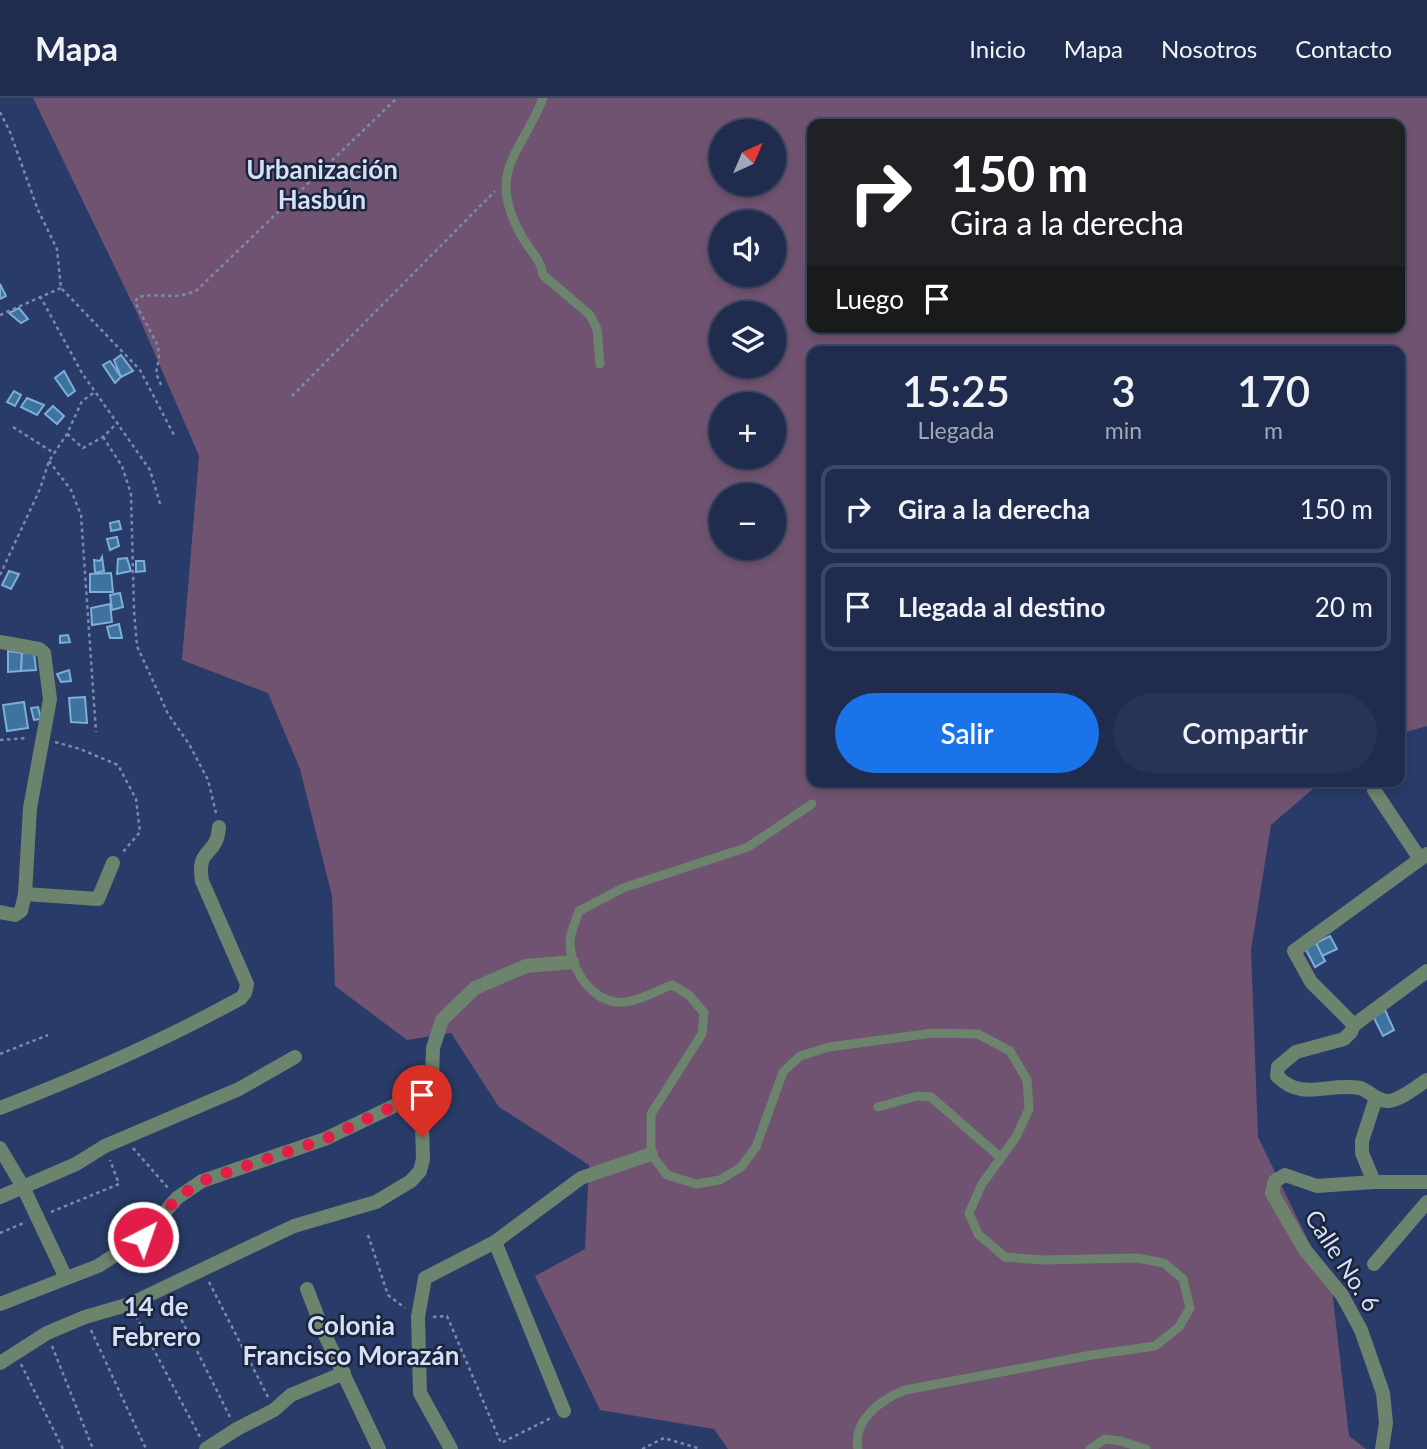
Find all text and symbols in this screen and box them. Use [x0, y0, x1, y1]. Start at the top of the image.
text: Mapa [35, 28, 118, 68]
text: Inicio [969, 34, 1026, 63]
text: Mapa [1064, 34, 1123, 63]
text: Nosotros [1161, 34, 1257, 63]
text: Contacto [1295, 34, 1392, 63]
north arrow [709, 119, 786, 196]
map controls [709, 119, 786, 560]
text: 150 m [950, 144, 1088, 202]
icon: right [835, 147, 926, 238]
district label: Urbanización Hasbún [246, 153, 398, 215]
text: Gira a la derecha [950, 203, 1184, 242]
button: sound [709, 210, 786, 287]
icon: arrive [918, 280, 956, 318]
text: Luego [835, 283, 904, 315]
button: layers [709, 301, 786, 378]
text: 15:25 [902, 366, 1010, 416]
text: 3 [1111, 366, 1136, 416]
text: 170 [1237, 366, 1310, 416]
button: + [709, 392, 786, 469]
text: Llegada [917, 416, 994, 444]
text: min [1105, 416, 1142, 444]
text: m [1264, 416, 1283, 444]
button: − [709, 483, 786, 560]
icon: right [839, 490, 877, 528]
text: Gira a la derecha [898, 493, 1090, 525]
text: 150 m [1300, 493, 1373, 525]
icon: arrive [839, 588, 877, 626]
text: Llegada al destino [898, 591, 1105, 623]
text: 20 m [1315, 591, 1373, 623]
button: Salir [835, 693, 1099, 773]
button: Compartir [1113, 693, 1377, 773]
pin [392, 1065, 452, 1137]
icon: arrive [403, 1076, 441, 1114]
position arrow [106, 1200, 180, 1274]
street label: Calle No. 6 [1300, 1204, 1387, 1316]
district label: 14 de Febrero [111, 1290, 201, 1352]
district label: Colonia Francisco Morazán [243, 1309, 459, 1371]

